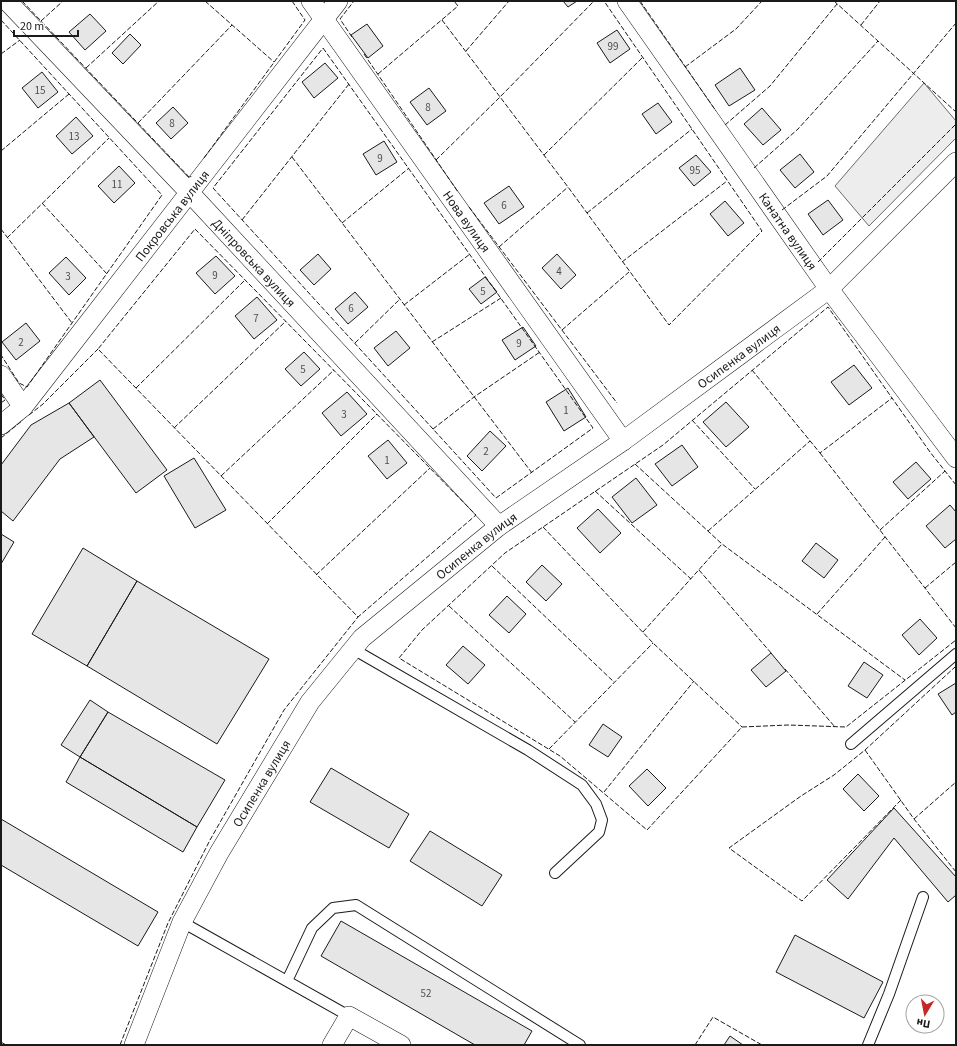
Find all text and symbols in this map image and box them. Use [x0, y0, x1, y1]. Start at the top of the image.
scale bar [14, 12, 78, 38]
text: 20 m [20, 18, 44, 35]
house number: 99 [608, 39, 618, 54]
house number: 15 [35, 83, 45, 98]
house number: 8 [425, 100, 431, 115]
house number: 8 [169, 116, 175, 131]
house number: 13 [69, 129, 79, 144]
house number: 9 [377, 151, 383, 166]
house number: 95 [690, 163, 700, 178]
street label: Покровська вулиця [131, 166, 214, 265]
house number: 11 [112, 177, 122, 192]
street label: Нова вулиця [438, 187, 495, 256]
street label: Канатна вулиця [754, 189, 821, 274]
house number: 6 [501, 198, 507, 213]
street label: Дніпровська вулиця [208, 215, 300, 312]
house number: 4 [556, 264, 562, 279]
house number: 9 [212, 268, 218, 283]
house number: 3 [65, 269, 71, 284]
house number: 5 [480, 284, 486, 299]
house number: 6 [348, 301, 354, 316]
house number: 7 [253, 311, 259, 326]
street label: Осипенка вулиця [694, 320, 784, 393]
house number: 2 [18, 335, 24, 350]
house number: 9 [516, 336, 522, 351]
house number: 5 [300, 362, 306, 377]
house number: 1 [563, 403, 569, 418]
house number: 3 [341, 407, 347, 422]
house number: 2 [483, 444, 489, 459]
house number: 1 [384, 453, 390, 468]
street label: Осипенка вулиця [432, 508, 521, 584]
street label: Осипенка вулиця [229, 736, 295, 831]
house number: 52 [421, 986, 431, 1001]
north arrow [905, 994, 945, 1034]
text: Пн [915, 1015, 931, 1032]

